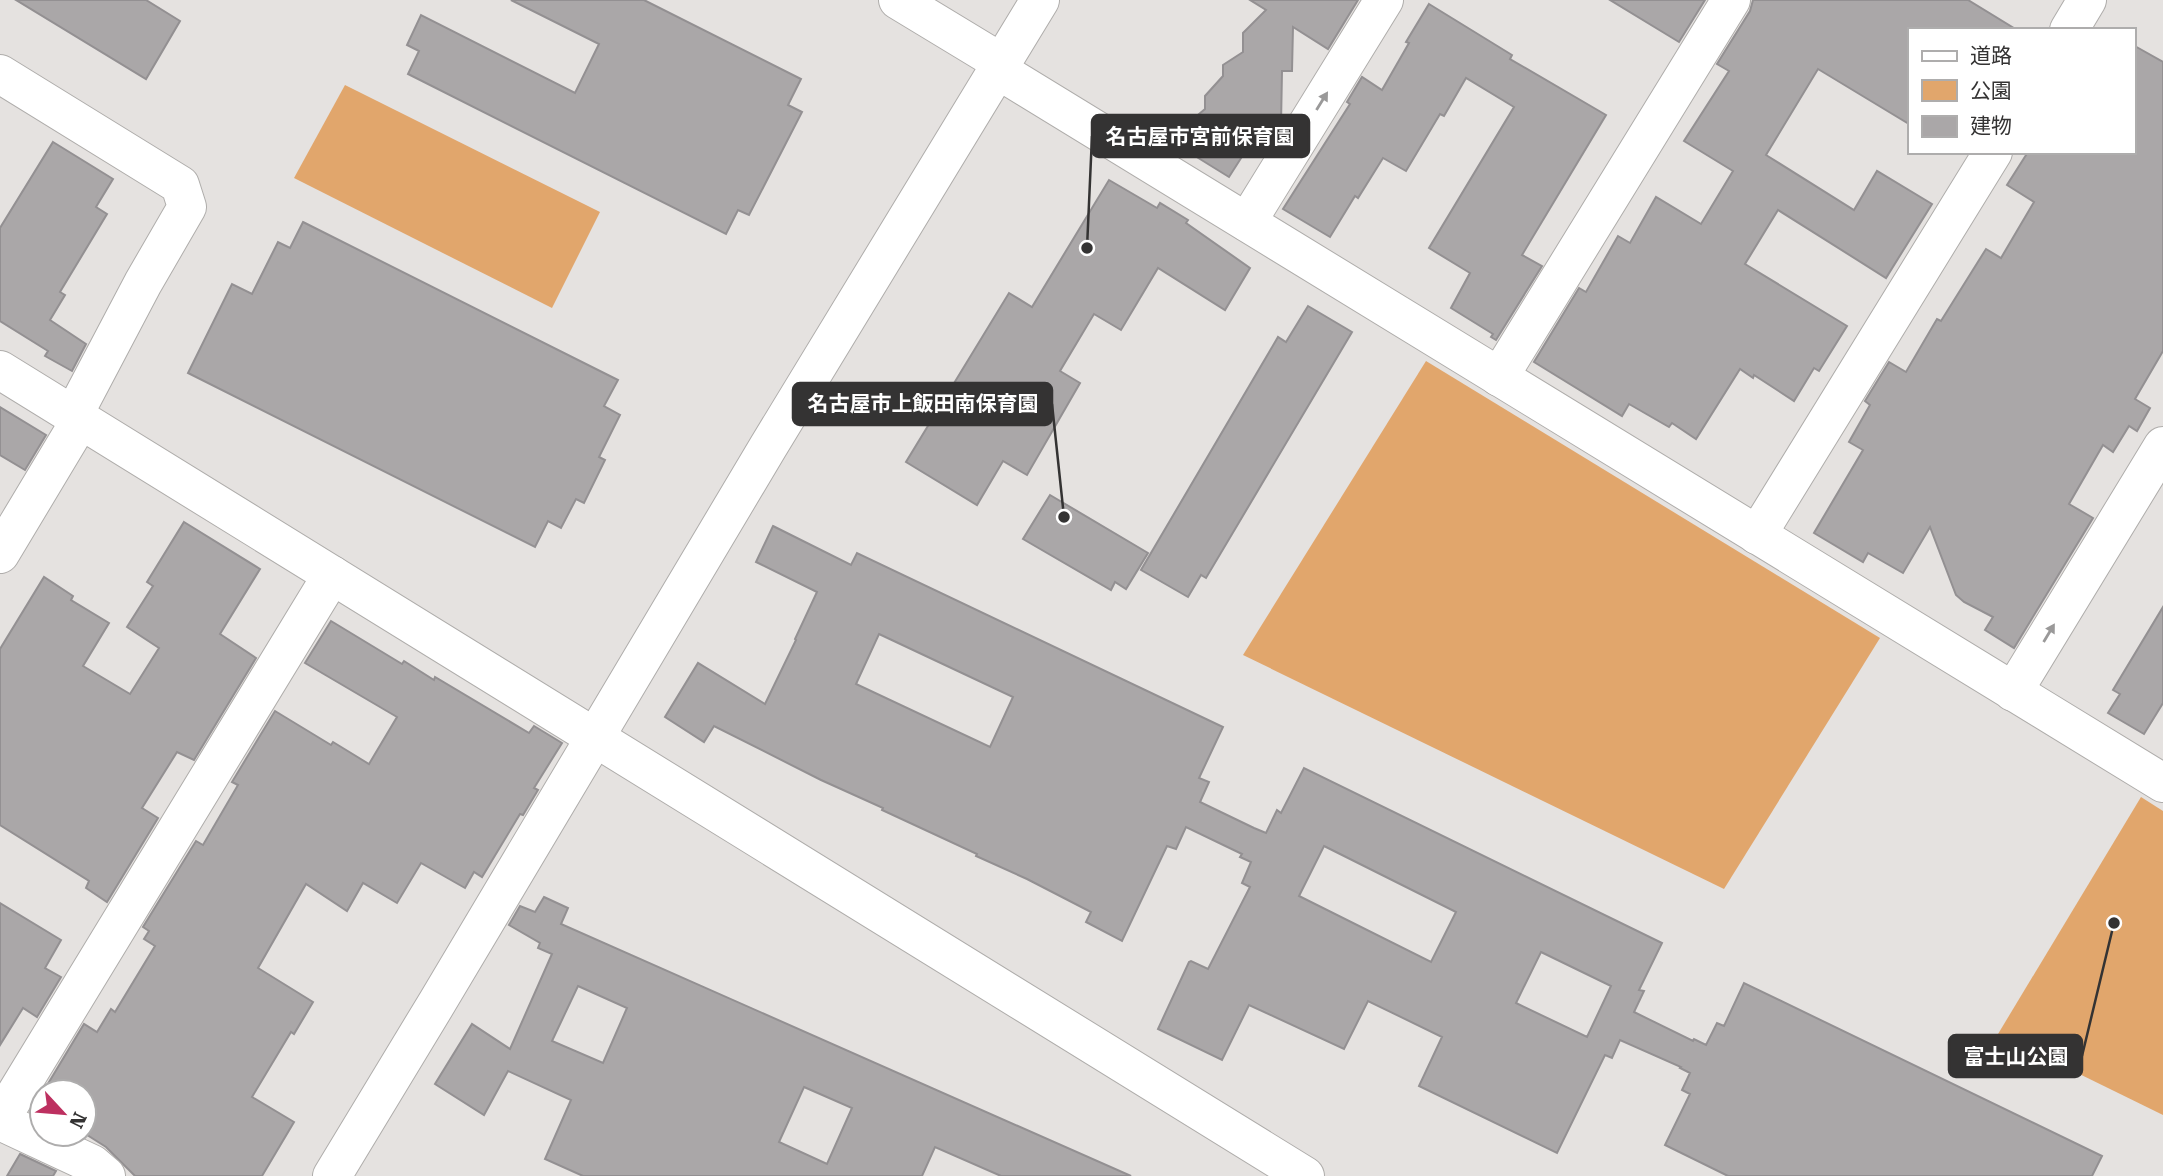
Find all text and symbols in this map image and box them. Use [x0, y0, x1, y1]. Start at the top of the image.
legend [1908, 28, 2135, 154]
text: 道路 [1970, 44, 2012, 68]
text: 公園 [1970, 79, 2012, 103]
one-way arrow [1315, 92, 1328, 111]
text: 建物 [1970, 114, 2012, 138]
callout: 名古屋市宮前保育園 [1092, 115, 1309, 157]
text: 名古屋市宮前保育園 [1106, 125, 1295, 149]
callout: 名古屋市上飯田南保育園 [793, 383, 1052, 425]
text: 名古屋市上飯田南保育園 [808, 392, 1039, 416]
one-way arrow [2042, 624, 2055, 643]
callout: 富士山公園 [1949, 1035, 2082, 1077]
text: 富士山公園 [1964, 1045, 2069, 1069]
north arrow [28, 1078, 98, 1148]
text: N [64, 1109, 91, 1132]

